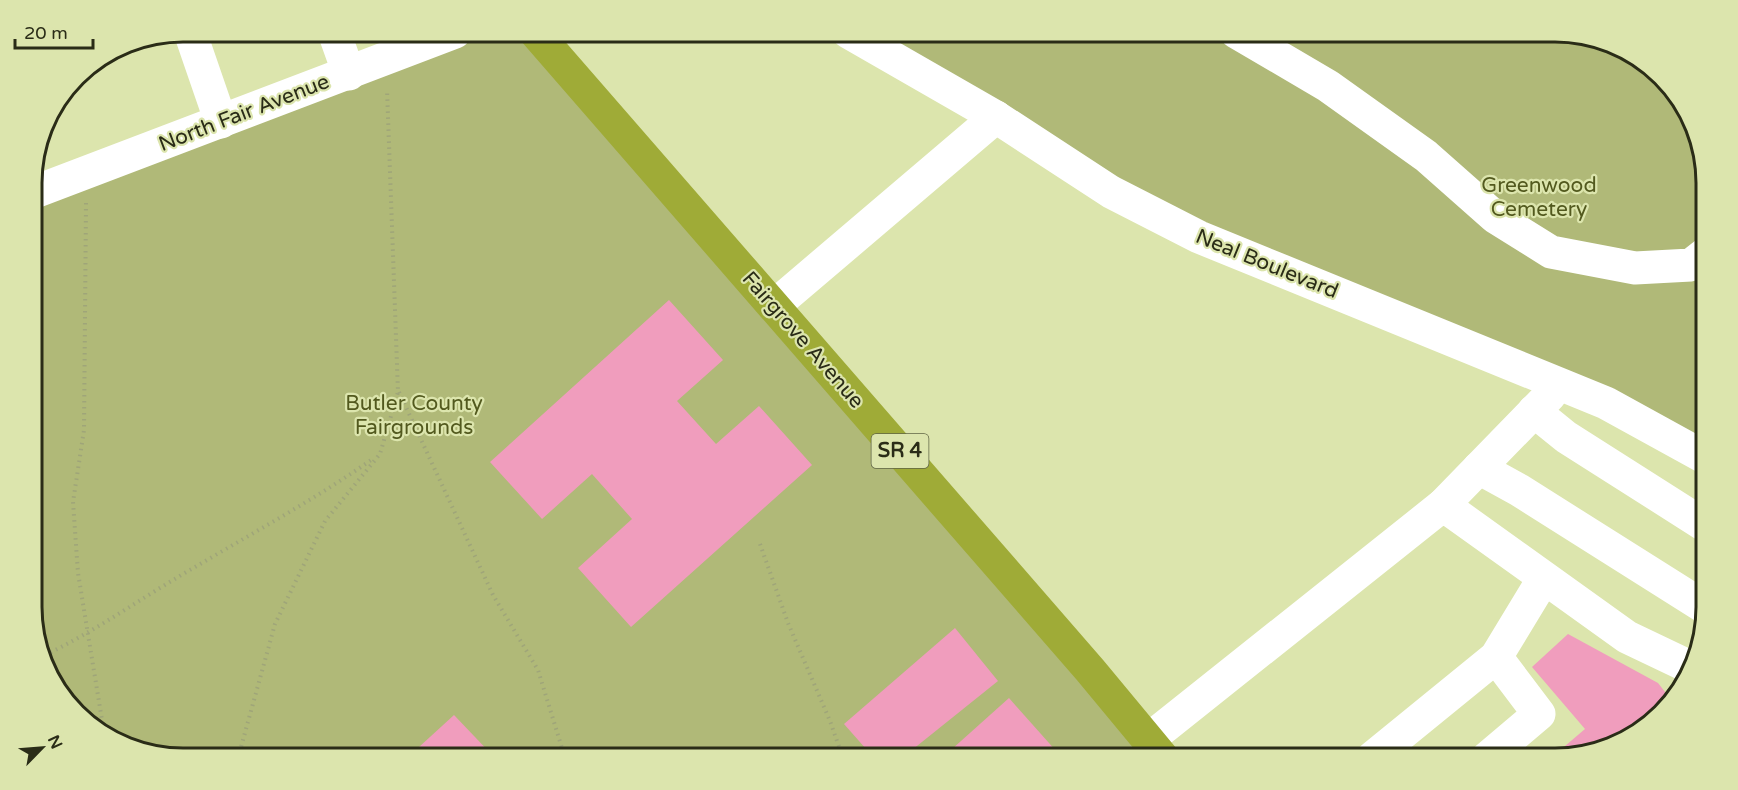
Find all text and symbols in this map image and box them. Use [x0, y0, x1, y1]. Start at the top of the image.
scale bar [15, 12, 93, 50]
text: 20 m [24, 22, 68, 44]
street label: North Fair Avenue [155, 69, 333, 157]
park label: Greenwood Cemetery [1481, 173, 1597, 222]
street label: Neal Boulevard [1192, 224, 1342, 304]
street label: Fairgrove Avenue [737, 267, 869, 414]
park label: Butler County Fairgrounds [345, 391, 483, 440]
road number: SR 4 [872, 434, 928, 468]
north arrow [12, 718, 72, 778]
text: N [43, 732, 66, 752]

